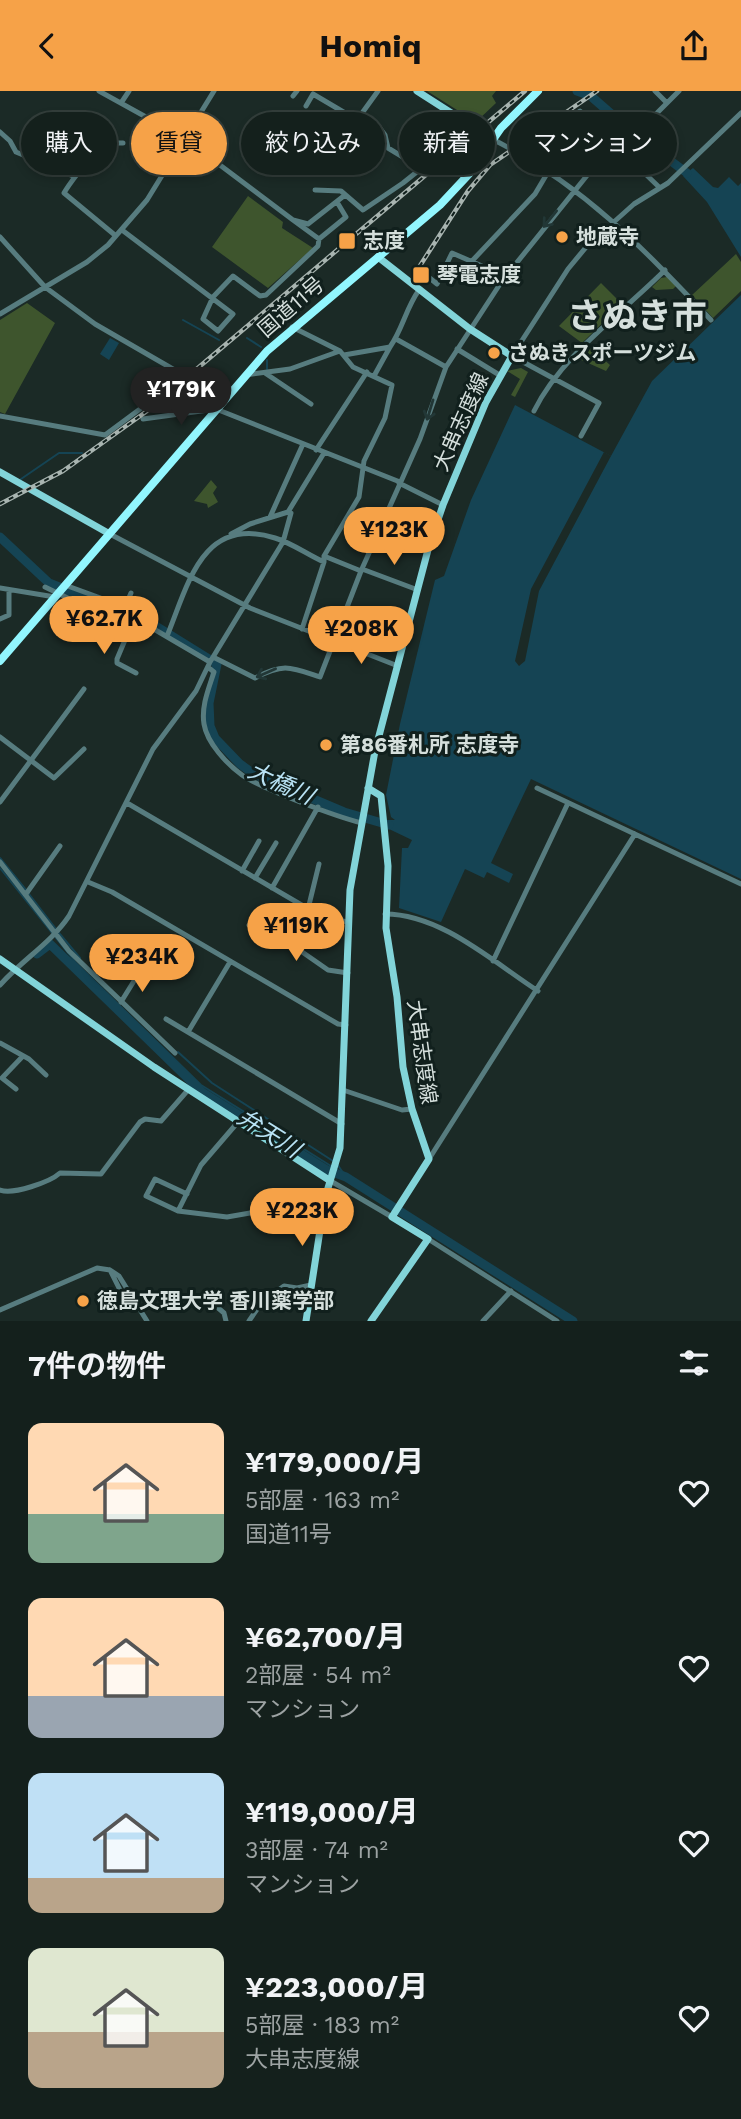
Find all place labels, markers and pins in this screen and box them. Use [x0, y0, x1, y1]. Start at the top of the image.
place label: 地蔵寺 [576, 224, 639, 249]
place label: 志度 [363, 228, 405, 253]
marker: 地蔵寺 [554, 229, 570, 245]
marker: 志度 [337, 231, 357, 251]
place label: 琴電志度 [437, 262, 521, 287]
marker: 琴電志度 [411, 265, 431, 285]
place label: さぬきスポーツジム [508, 340, 696, 365]
marker: さぬきスポーツジム [486, 345, 502, 361]
pin: ¥179K [132, 367, 230, 427]
pin: ¥123K [345, 507, 443, 567]
pin: ¥62.7K [47, 596, 161, 656]
pin: ¥208K [312, 607, 410, 666]
place label: 第86番札所 志度寺 [340, 732, 519, 757]
marker: 第86番札所 志度寺 [318, 737, 334, 753]
pin: ¥119K [247, 903, 345, 963]
pin: ¥234K [93, 935, 191, 994]
pin: ¥223K [253, 1189, 351, 1248]
place label: 徳島文理大学 香川薬学部 [97, 1288, 334, 1313]
marker: 徳島文理大学 香川薬学部 [75, 1293, 91, 1309]

